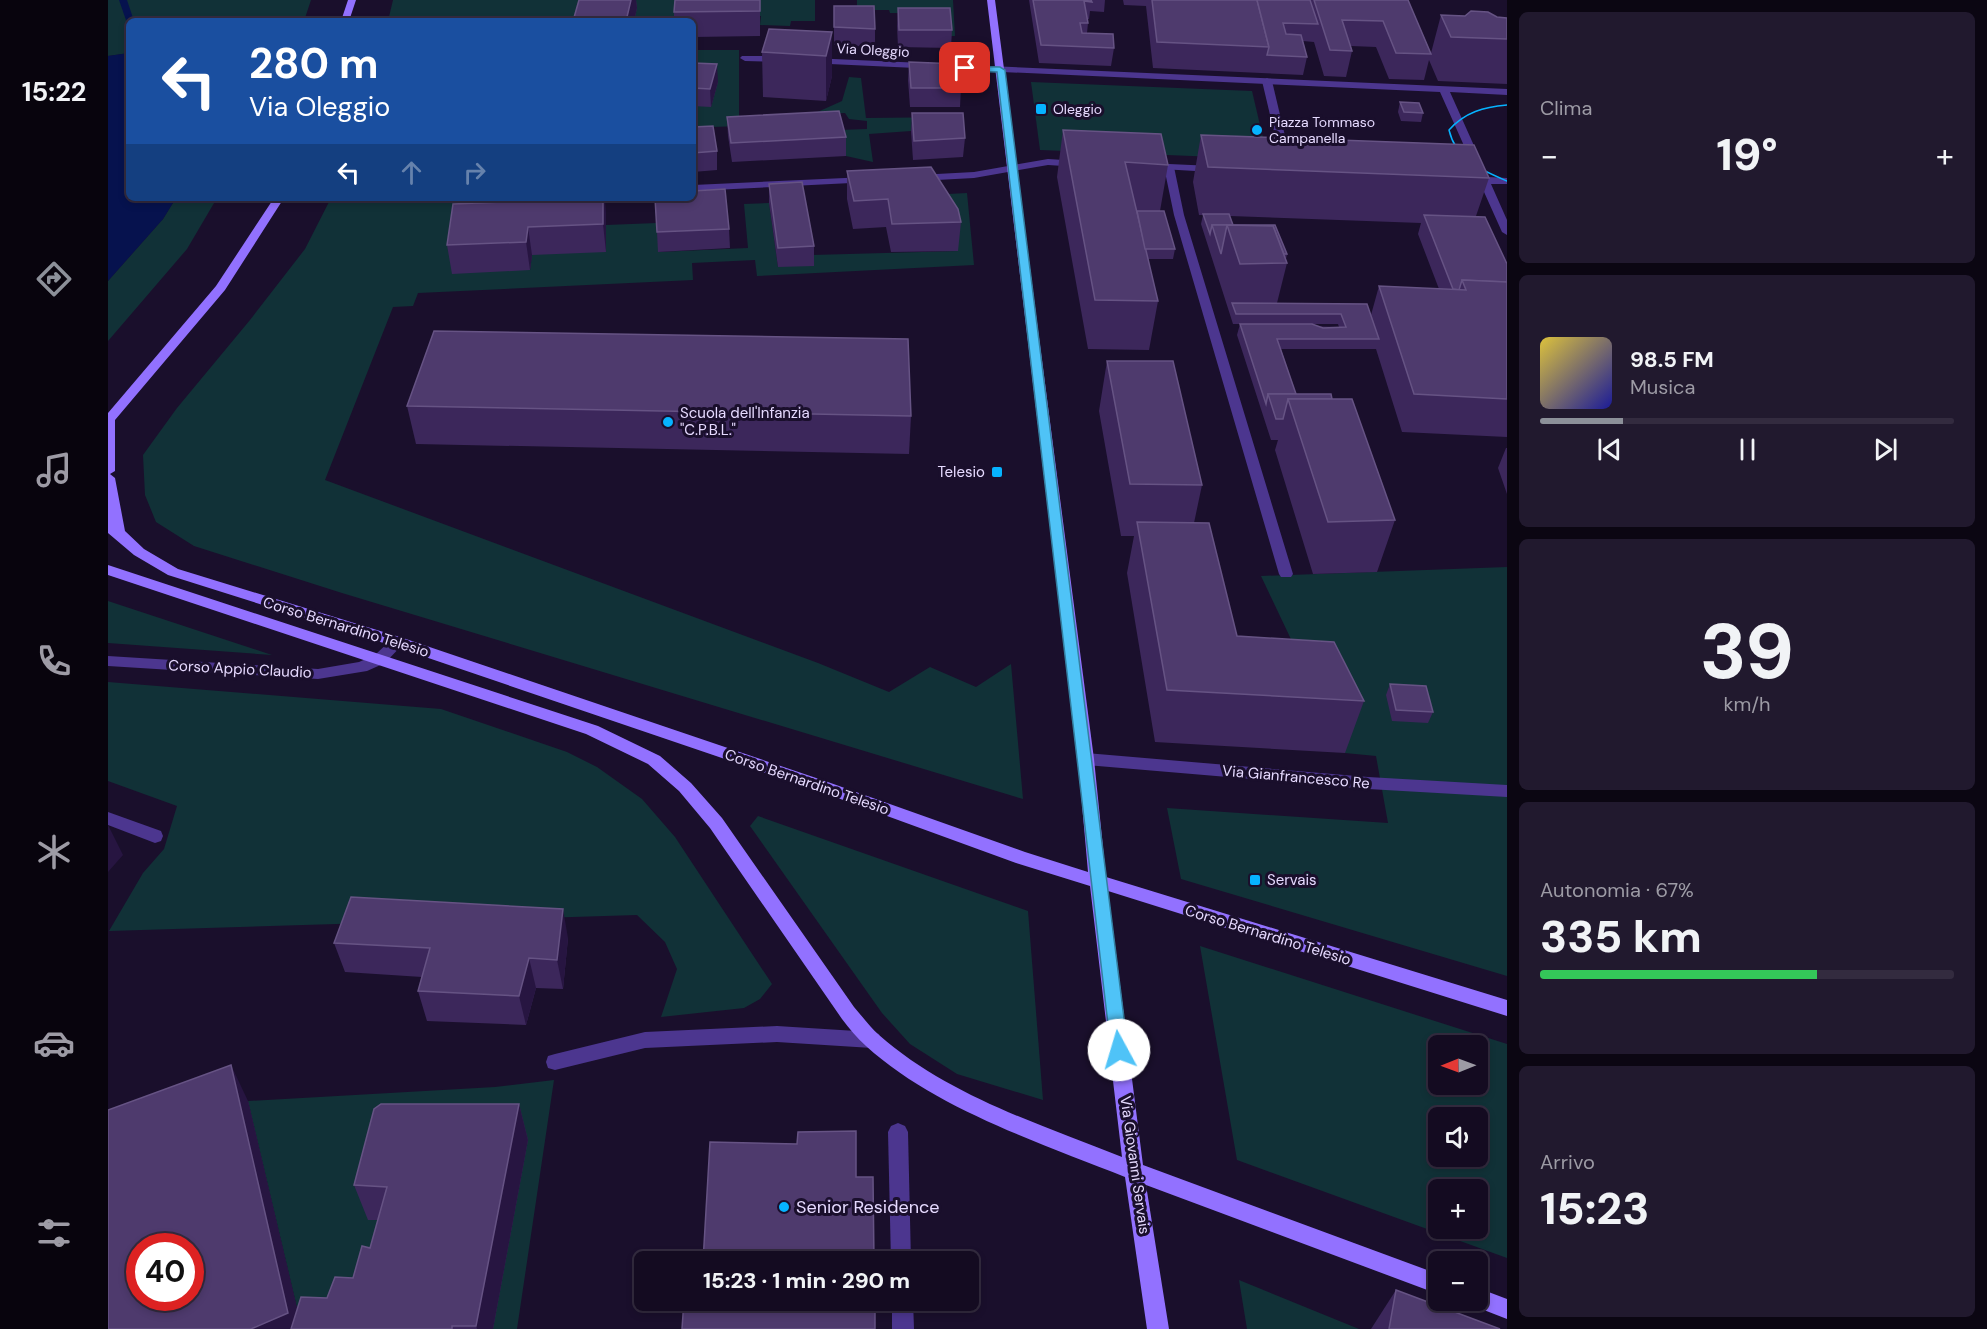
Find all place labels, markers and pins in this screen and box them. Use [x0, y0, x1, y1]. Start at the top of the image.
pin [939, 42, 990, 93]
place label: Oleggio [1053, 100, 1102, 118]
marker: Oleggio [1034, 102, 1048, 116]
place label: Piazza Tommaso Campanella [1269, 113, 1375, 147]
marker: Piazza Tommaso Campanella [1250, 123, 1264, 137]
place label: Scuola dell'Infanzia "C.P.B.L." [680, 403, 810, 440]
marker: Scuola dell'Infanzia "C.P.B.L." [661, 415, 675, 429]
place label: Telesio [938, 462, 985, 482]
marker: Telesio [990, 465, 1004, 479]
place label: Servais [1267, 870, 1317, 890]
marker: Servais [1248, 873, 1262, 887]
place label: Senior Residence [796, 1195, 940, 1219]
marker: Senior Residence [777, 1200, 791, 1214]

